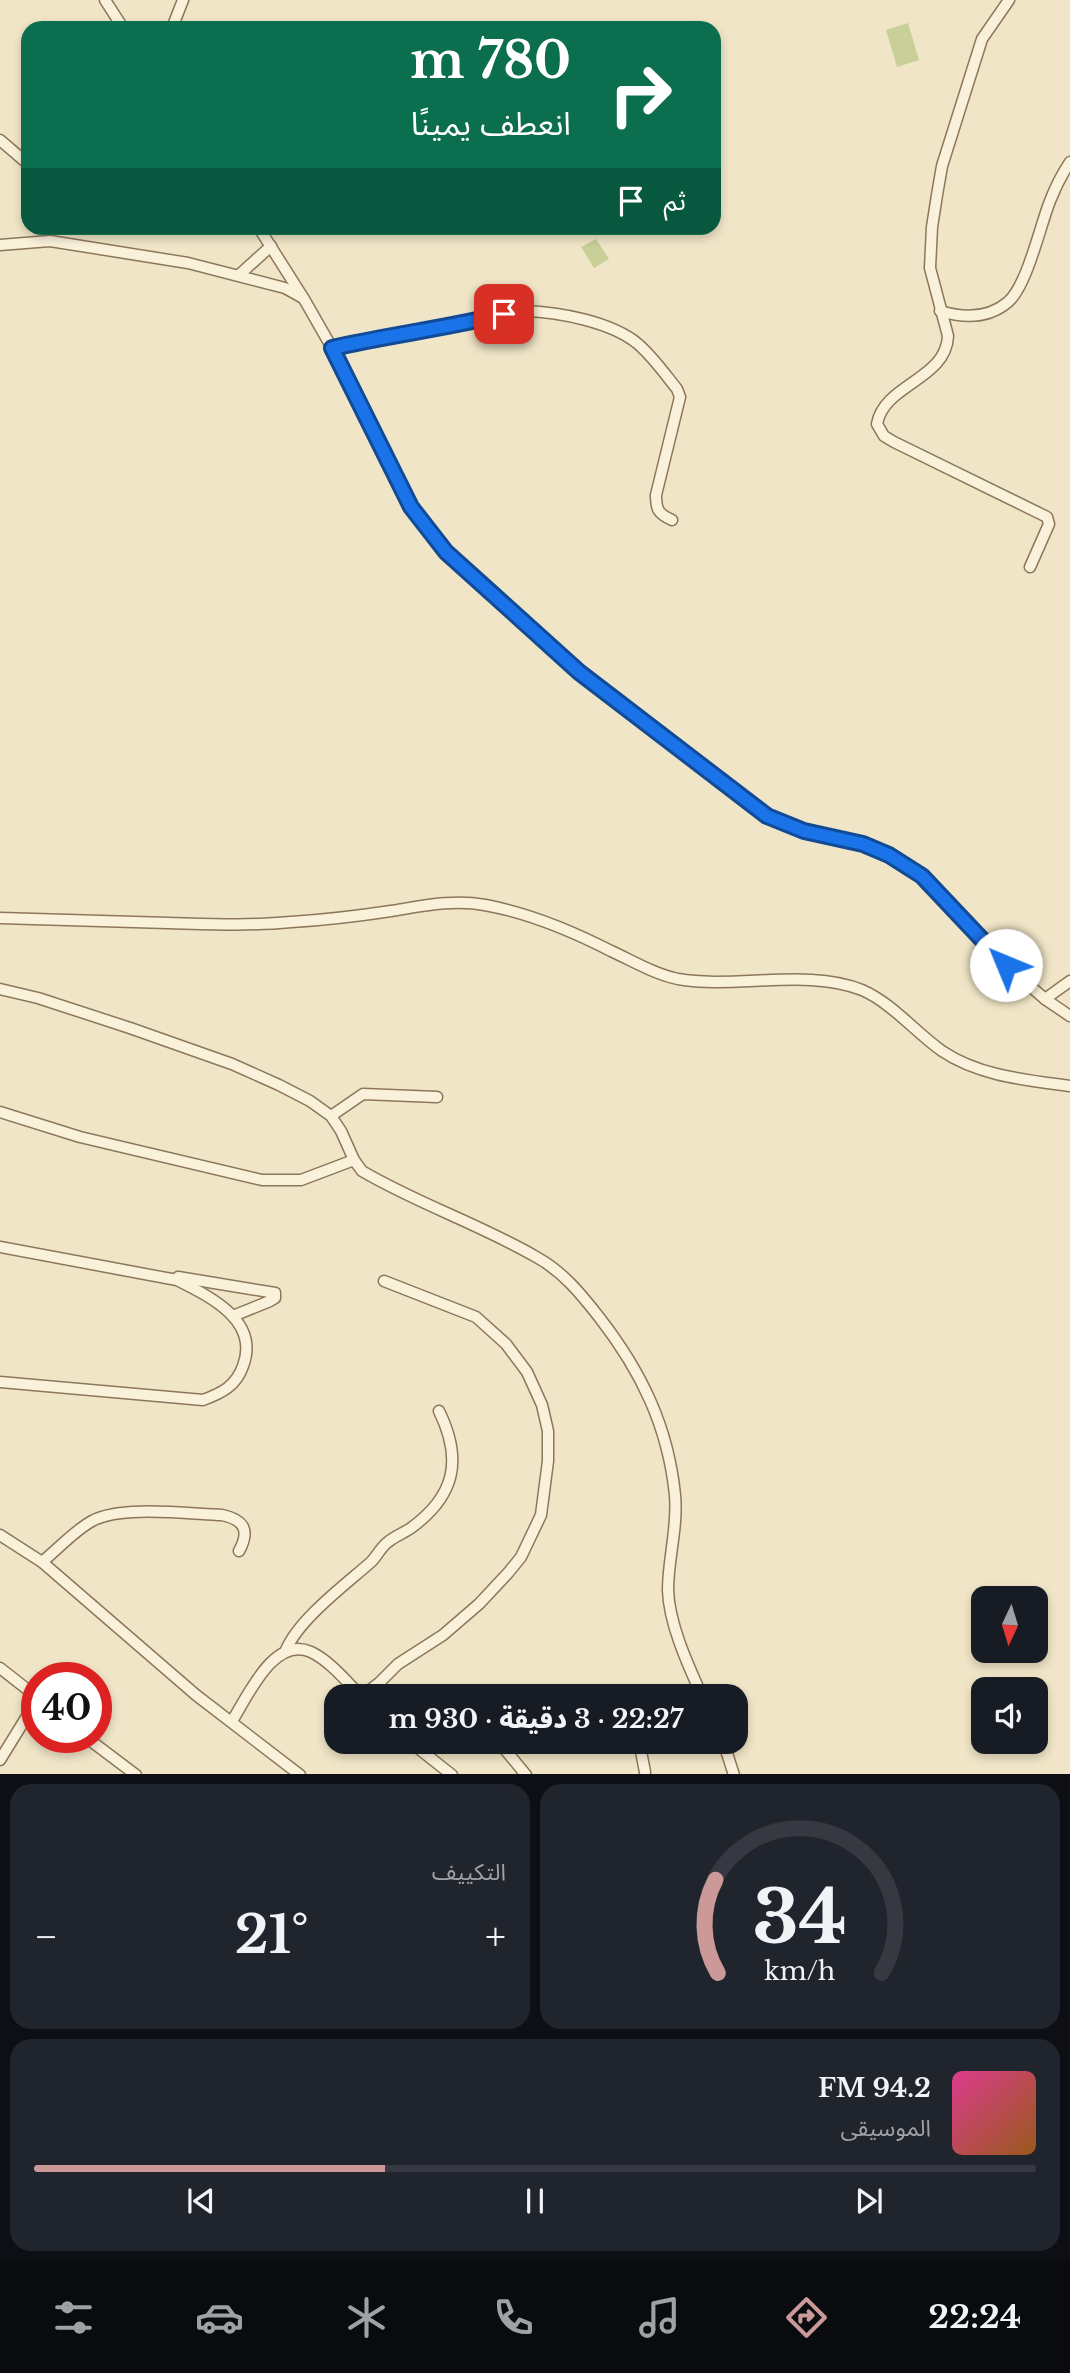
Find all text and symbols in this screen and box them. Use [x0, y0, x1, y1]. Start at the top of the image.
text: 780 m [410, 30, 571, 91]
icon: right [595, 49, 686, 140]
text: انعطف يمينًا [411, 104, 571, 144]
icon: arrive [612, 182, 650, 220]
text: ثم [664, 185, 686, 217]
pin [474, 284, 534, 344]
icon: arrive [485, 295, 523, 333]
position arrow [969, 928, 1043, 1002]
north arrow [971, 1586, 1048, 1662]
map controls [971, 1586, 1048, 1754]
speed limit sign: 40 [21, 1662, 112, 1753]
button: sound [971, 1677, 1048, 1754]
text: 22:27 · 3 دقيقة · 930 m [389, 1703, 683, 1735]
text: التكييف [432, 1858, 506, 1886]
text: 34 [753, 1872, 847, 1963]
text: 21° [235, 1903, 309, 1967]
text: − [34, 1913, 58, 1960]
text: + [485, 1913, 506, 1960]
text: km/h [765, 1955, 835, 1986]
text: 94.2 FM [818, 2072, 931, 2104]
text: الموسيقى [840, 2114, 931, 2142]
icon: previous [182, 2182, 220, 2220]
icon: pause [516, 2182, 554, 2220]
icon: next [850, 2182, 888, 2220]
icon: filters [49, 2293, 98, 2342]
icon: car [195, 2293, 244, 2342]
icon: climate [342, 2293, 391, 2342]
icon: phone [489, 2293, 538, 2342]
icon: music [635, 2293, 684, 2342]
icon: directions [782, 2293, 831, 2342]
text: 22:24 [928, 2297, 1021, 2337]

